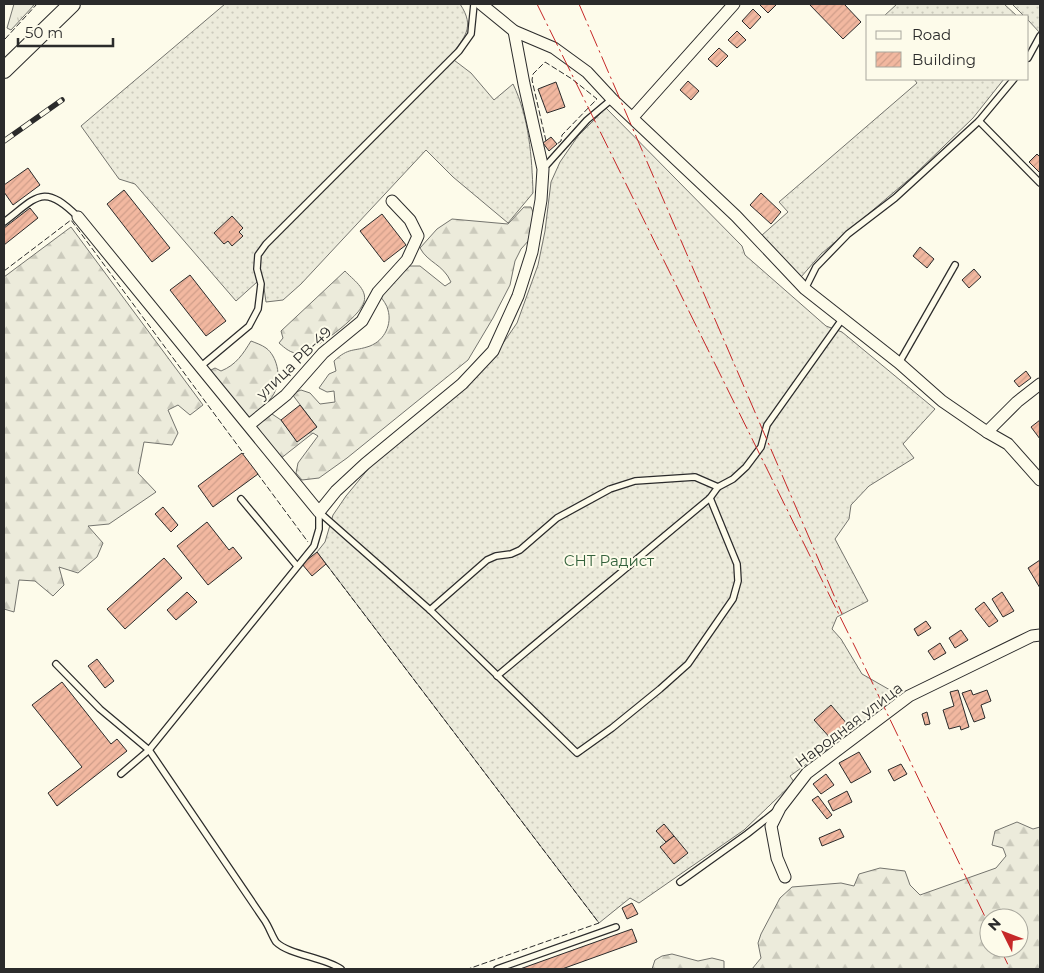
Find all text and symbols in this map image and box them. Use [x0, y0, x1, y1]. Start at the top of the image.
scale bar [18, 15, 112, 47]
legend [866, 15, 1029, 80]
text: 50 m [25, 23, 63, 42]
text: Road [912, 25, 951, 44]
text: Building [912, 50, 976, 69]
street label: улица РВ-49 [251, 322, 335, 404]
park label: СНТ Радист [564, 551, 655, 570]
street label: Народная улица [791, 678, 906, 771]
north arrow [979, 908, 1029, 958]
text: N [984, 914, 1005, 935]

